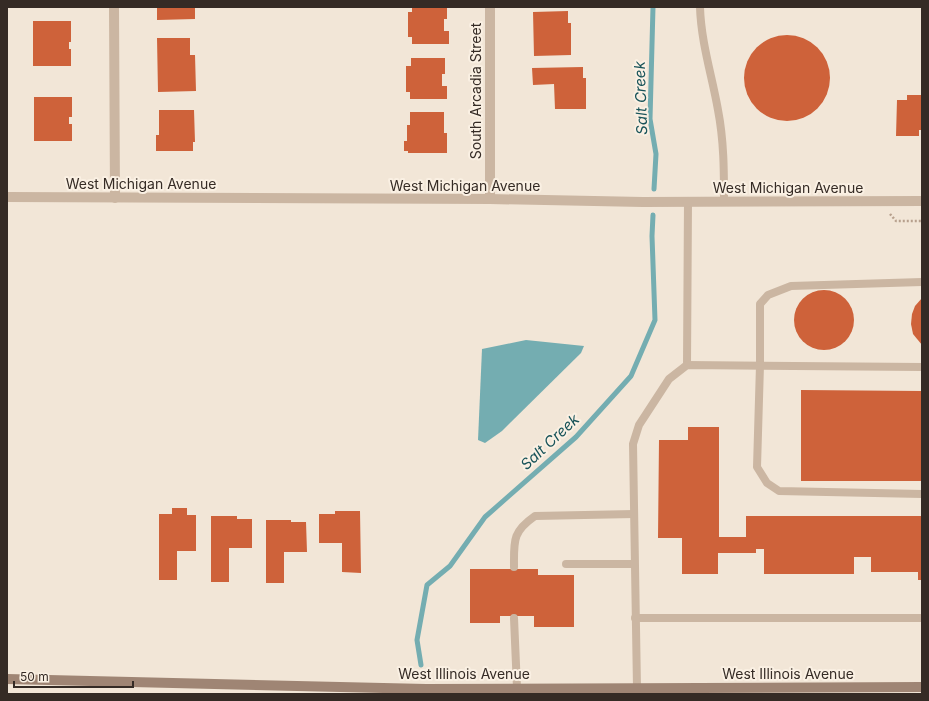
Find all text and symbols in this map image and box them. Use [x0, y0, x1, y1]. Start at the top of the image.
street label: South Arcadia Street [467, 22, 484, 159]
water label: Salt Creek [630, 60, 651, 135]
street label: West Michigan Avenue [66, 175, 216, 192]
street label: West Michigan Avenue [390, 177, 540, 194]
street label: West Michigan Avenue [713, 179, 863, 196]
water label: Salt Creek [516, 409, 584, 474]
scale bar [14, 663, 133, 689]
street label: West Illinois Avenue [398, 665, 530, 682]
street label: West Illinois Avenue [722, 665, 854, 682]
text: 50 m [20, 669, 49, 684]

